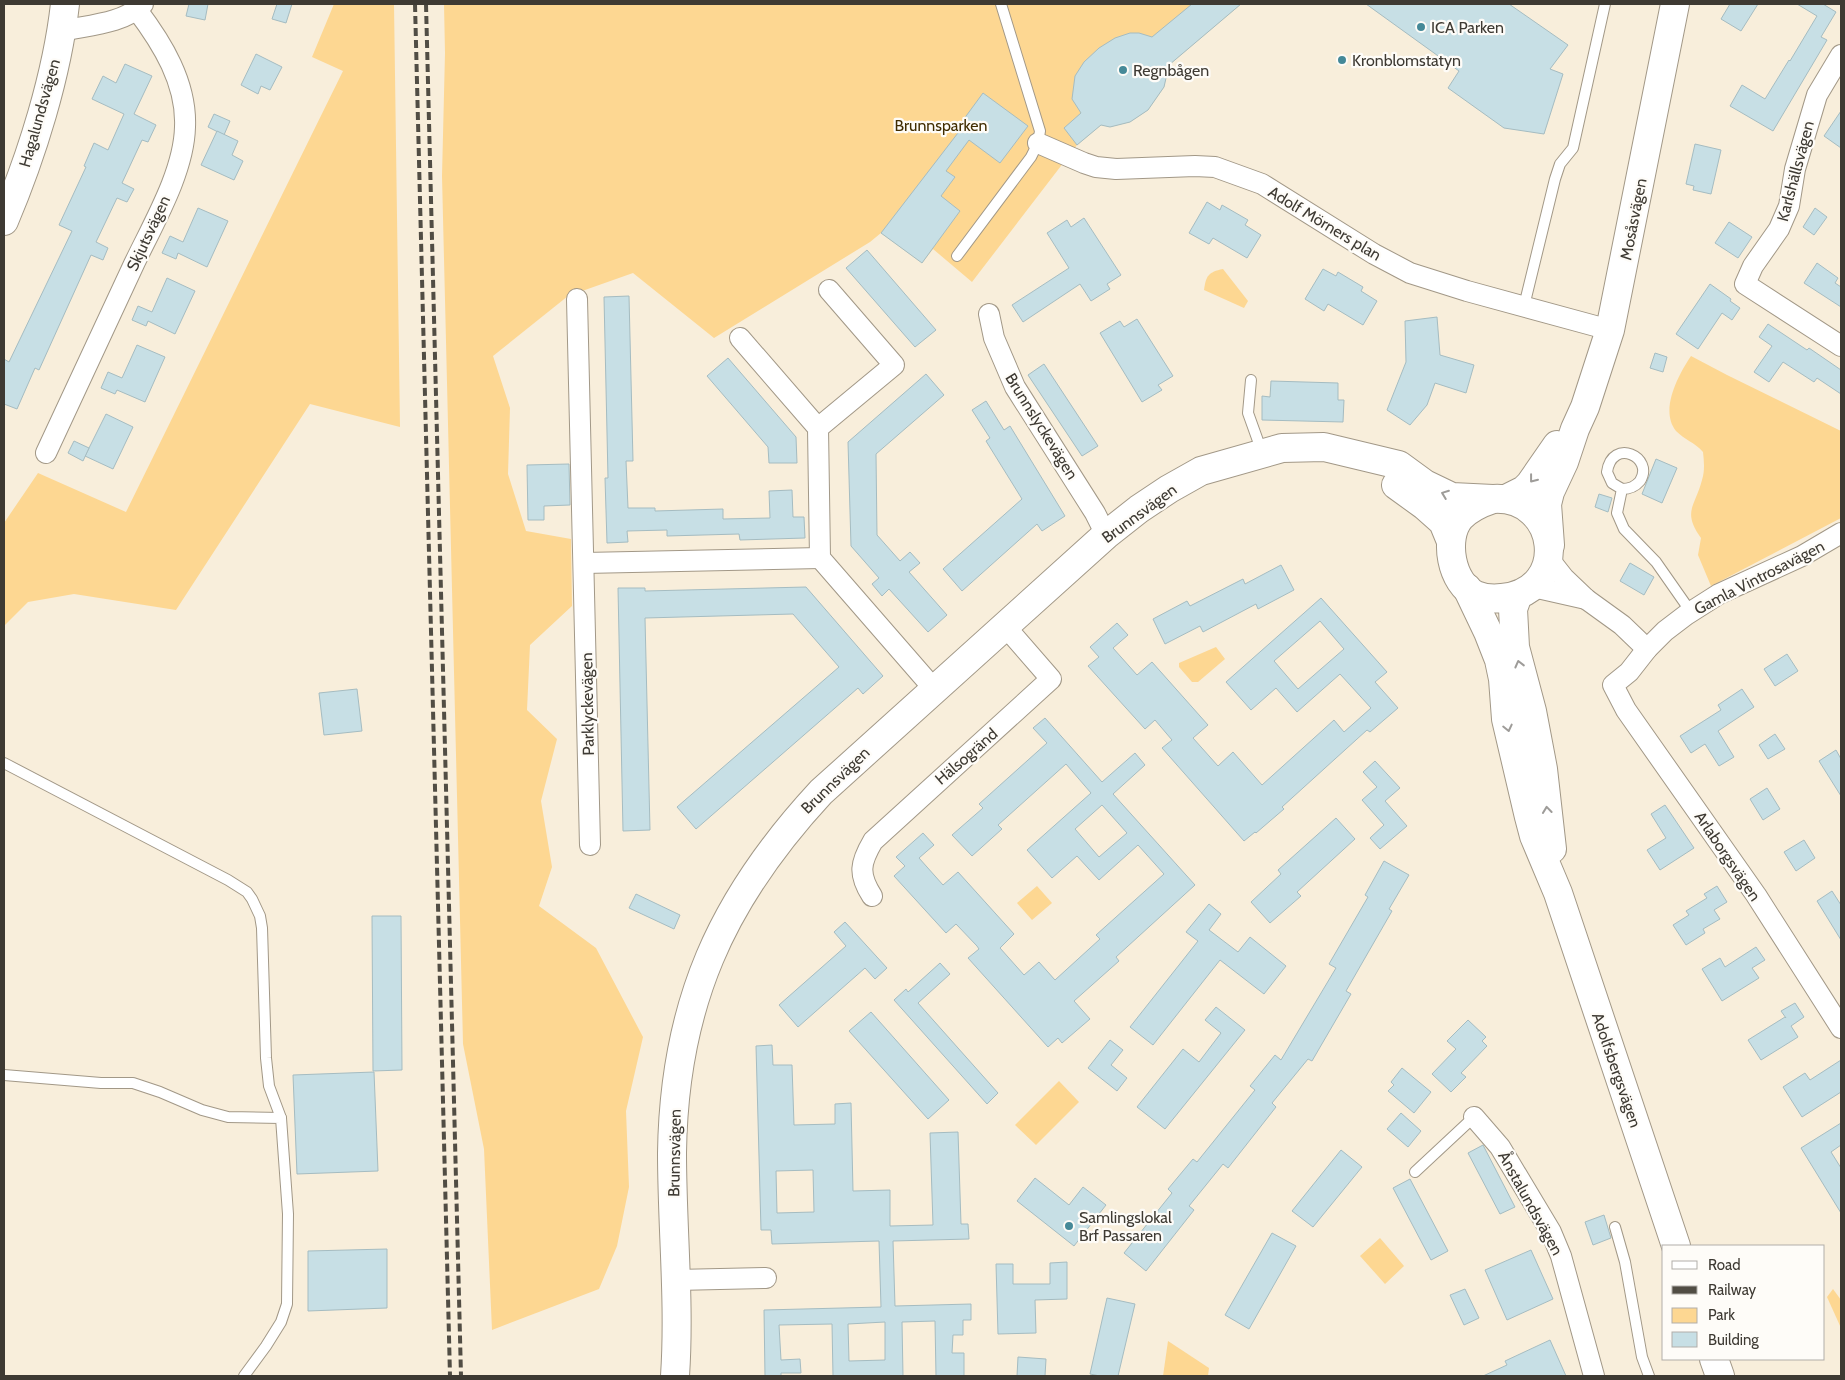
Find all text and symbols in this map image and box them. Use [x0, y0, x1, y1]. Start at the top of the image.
place label: ICA Parken [1431, 18, 1504, 37]
marker: ICA Parken [1415, 21, 1427, 33]
place label: Kronblomstatyn [1352, 51, 1461, 70]
marker: Kronblomstatyn [1336, 54, 1348, 66]
street label: Hagalundsvägen [15, 57, 64, 169]
place label: Regnbågen [1133, 61, 1209, 80]
marker: Regnbågen [1117, 64, 1129, 76]
park label: Brunnsparken [894, 116, 988, 135]
street label: Karlshällsvägen [1773, 119, 1818, 223]
street label: Mosåsvägen [1616, 176, 1651, 262]
street label: Adolf Mörners plan [1265, 182, 1385, 265]
street label: Skjutsvägen [123, 193, 174, 274]
street label: Brunnslyckevägen [1001, 370, 1082, 483]
one-way arrow [1529, 474, 1538, 483]
street label: Brunnsvägen [1098, 480, 1181, 547]
one-way arrow [1441, 490, 1450, 500]
street label: Gamla Vintrosavägen [1691, 536, 1828, 619]
street label: Parklyckevägen [577, 652, 598, 756]
one-way arrow [1514, 659, 1525, 668]
one-way arrow [1502, 723, 1513, 732]
street label: Hälsogränd [931, 724, 1001, 789]
street label: Brunnsvägen [797, 743, 874, 818]
one-way arrow [1542, 805, 1553, 813]
street label: Arlaborgsvägen [1691, 808, 1765, 905]
street label: Adolfsbergsvägen [1588, 1010, 1645, 1130]
street label: Brunnsvägen [664, 1109, 685, 1197]
street label: Ånstalundsvägen [1494, 1148, 1567, 1258]
place label: Samlingslokal Brf Passaren [1079, 1208, 1172, 1245]
marker: Samlingslokal Brf Passaren [1063, 1220, 1075, 1232]
legend [1662, 1245, 1825, 1360]
text: Road [1708, 1256, 1741, 1274]
text: Railway [1708, 1281, 1757, 1299]
text: Park [1708, 1306, 1735, 1324]
text: Building [1708, 1331, 1759, 1349]

